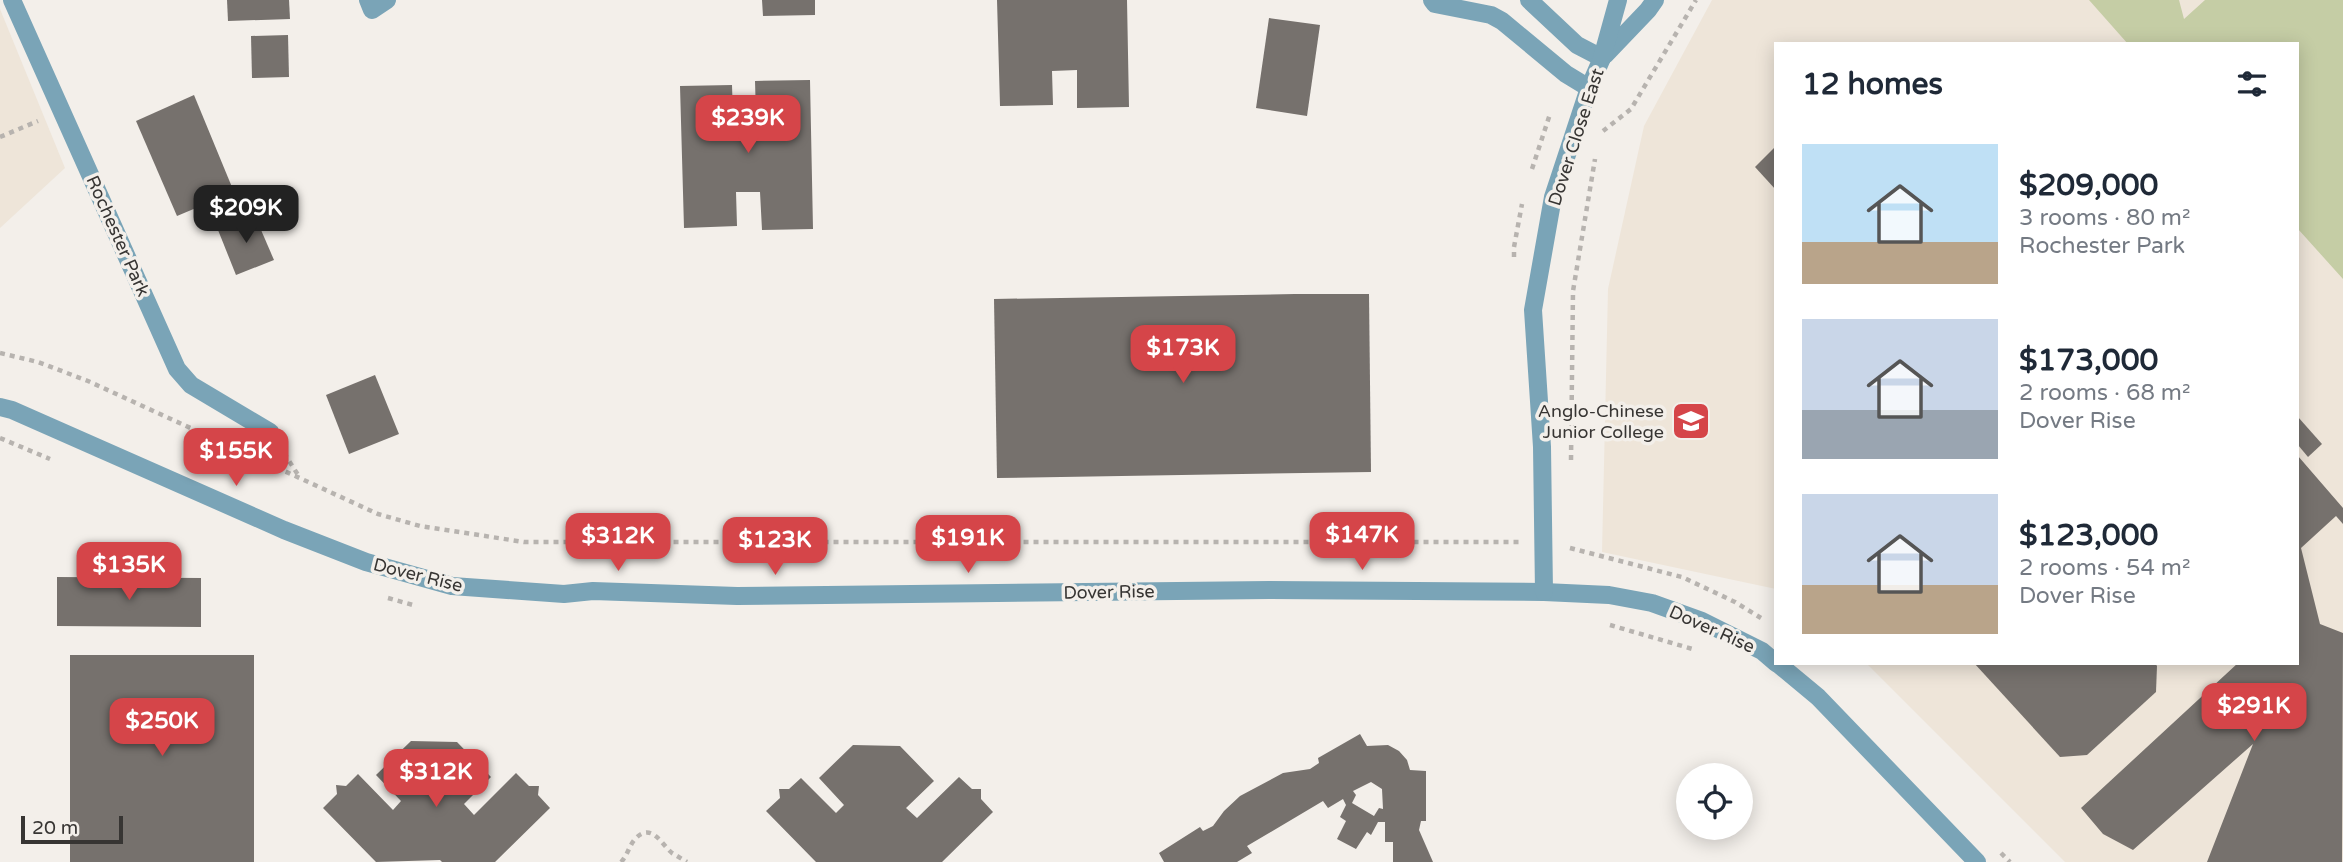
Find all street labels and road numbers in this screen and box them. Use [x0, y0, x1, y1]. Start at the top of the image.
street label: Dover Close East [1543, 65, 1609, 209]
street label: Rochester Park [82, 172, 155, 300]
street label: Dover Rise [371, 553, 465, 597]
street label: Dover Rise [1063, 580, 1155, 604]
street label: Dover Rise [1666, 600, 1758, 658]

